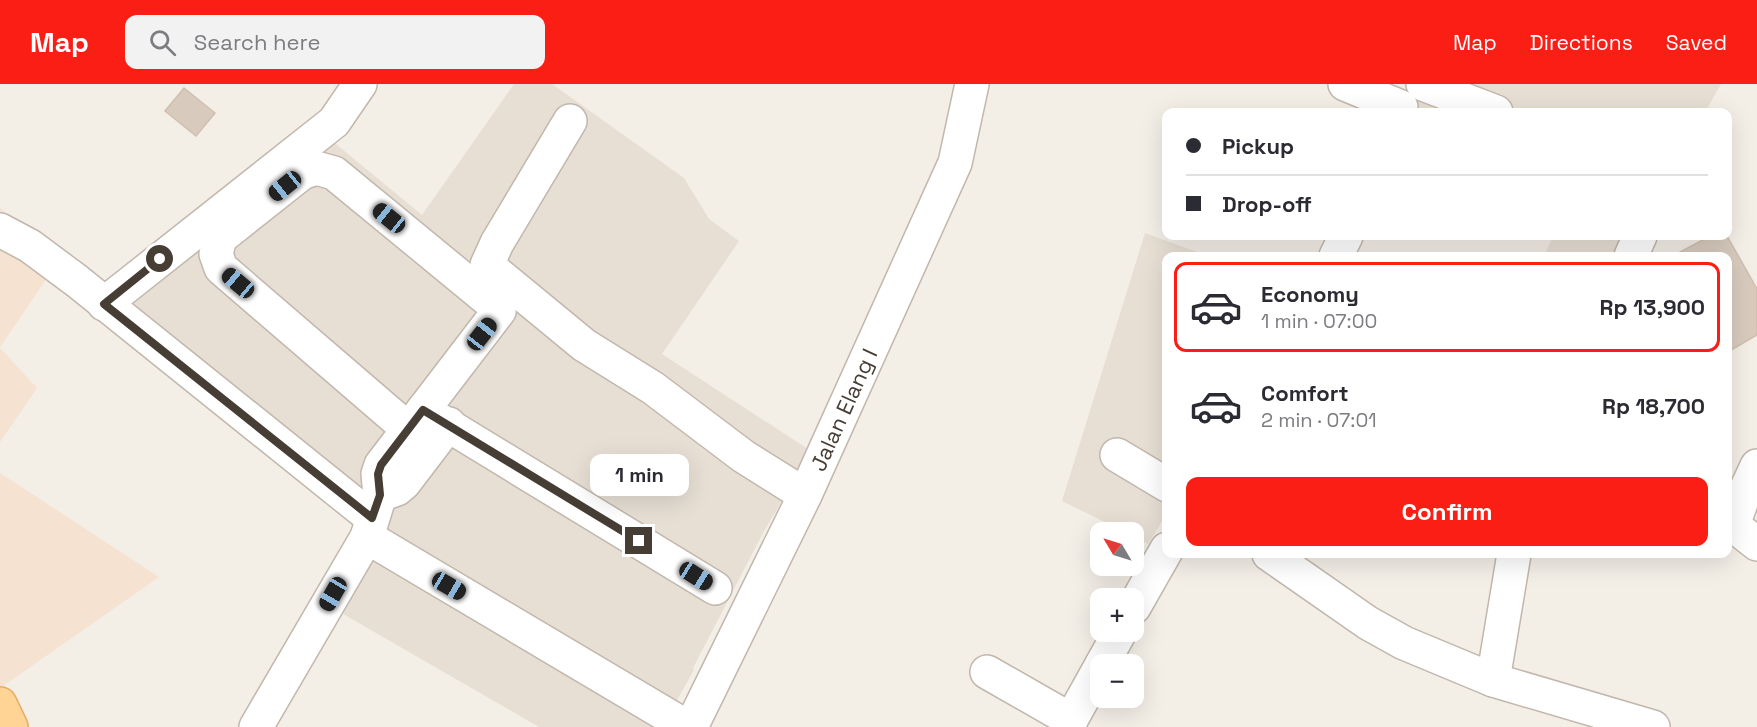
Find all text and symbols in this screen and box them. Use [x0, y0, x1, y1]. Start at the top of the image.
search box [125, 15, 545, 69]
text: Map [30, 24, 89, 60]
icon: search [146, 26, 179, 59]
text: Search here [194, 28, 321, 56]
text: Map [1453, 29, 1497, 56]
text: Directions [1530, 29, 1633, 56]
text: Saved [1666, 29, 1727, 56]
text: Pickup [1222, 132, 1294, 160]
car [265, 168, 305, 204]
text: Drop-off [1222, 190, 1312, 218]
car [369, 200, 409, 236]
route start [146, 245, 173, 272]
car [218, 265, 258, 301]
icon: car [1189, 280, 1243, 334]
text: Economy [1261, 280, 1359, 308]
text: Rp 13,900 [1600, 293, 1705, 321]
text: 1 min · 07:00 [1261, 308, 1377, 334]
car [464, 314, 500, 354]
street label: Jalan Elang I [804, 344, 883, 475]
icon: car [1189, 379, 1243, 433]
text: Comfort [1261, 379, 1349, 407]
text: Rp 18,700 [1602, 392, 1705, 420]
text: 2 min · 07:01 [1261, 407, 1377, 433]
callout: 1 min [590, 454, 688, 496]
text: 1 min [615, 462, 664, 488]
button: Confirm [1186, 477, 1708, 546]
north arrow [1090, 522, 1144, 576]
map controls [1090, 522, 1144, 708]
route end [625, 527, 652, 554]
car [676, 559, 716, 593]
car [429, 569, 469, 603]
car [316, 574, 350, 614]
button: + [1090, 588, 1144, 642]
button: − [1090, 654, 1144, 708]

